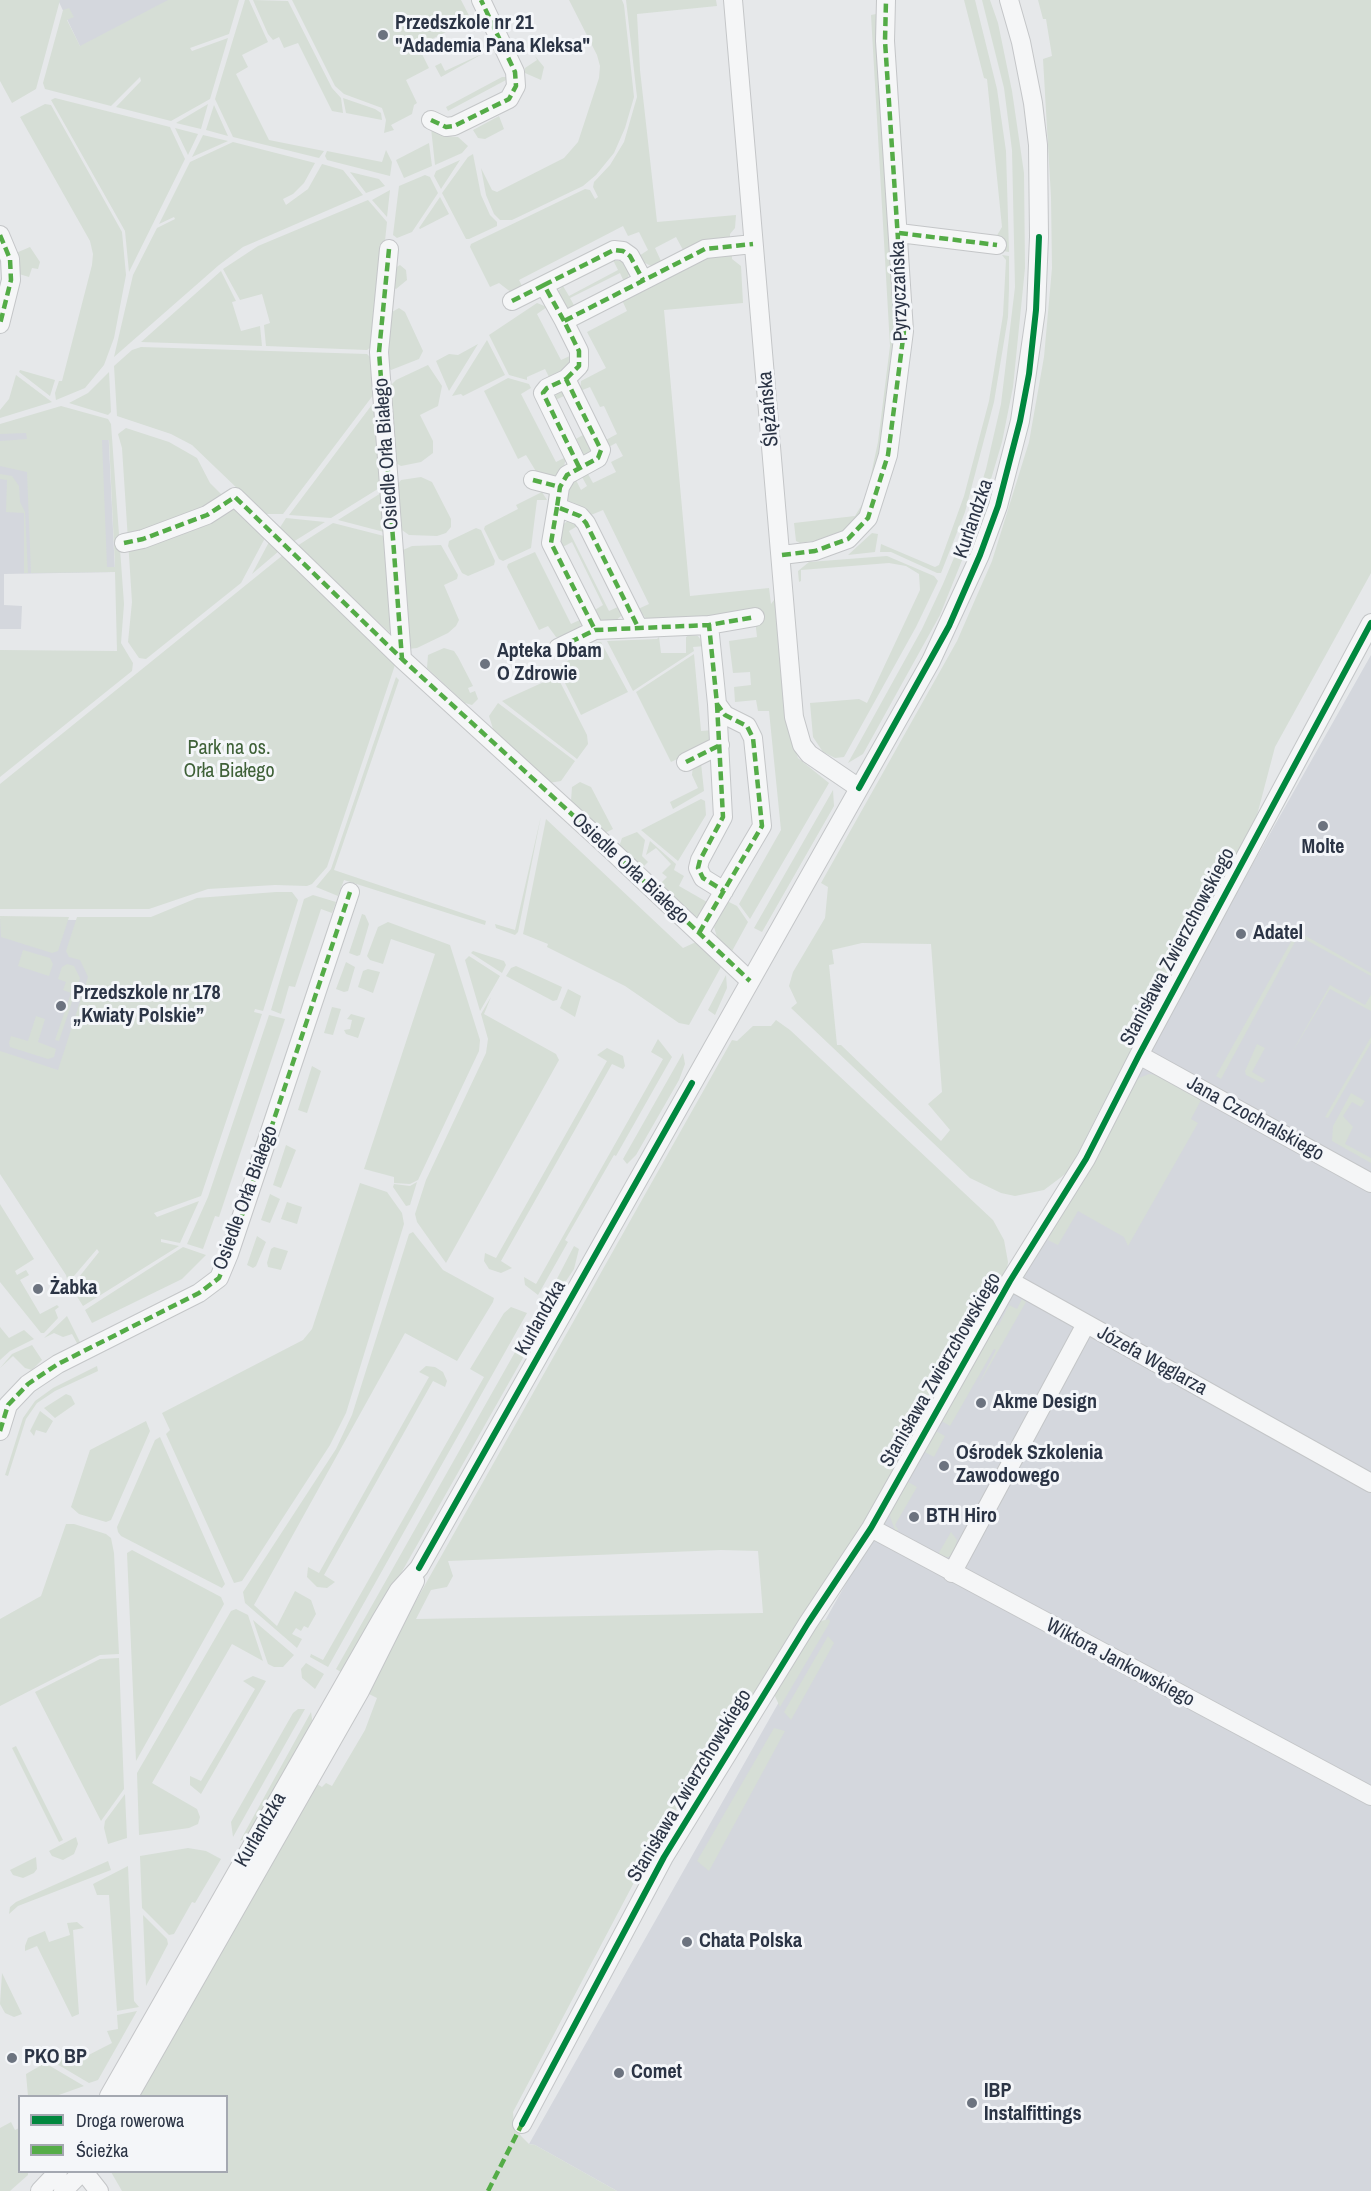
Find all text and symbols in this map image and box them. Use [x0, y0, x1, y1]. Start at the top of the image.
place label: Przedszkole nr 21 "Adademia Pana Kleksa" [395, 12, 590, 59]
marker: Przedszkole nr 21 "Adademia Pana Kleksa" [376, 28, 390, 42]
street label: Pyrzyczańska [886, 240, 914, 342]
street label: Ślężańska [754, 370, 784, 448]
street label: Osiedle Orła Białego [370, 377, 404, 531]
street label: Kurlandzka [949, 476, 999, 562]
place label: Apteka Dbam O Zdrowie [497, 640, 602, 687]
marker: Apteka Dbam O Zdrowie [478, 657, 492, 671]
park label: Park na os. Orła Białego [183, 737, 275, 784]
street label: Osiedle Orła Białego [566, 808, 694, 930]
marker: Molte [1316, 819, 1330, 833]
place label: Molte [1302, 836, 1344, 860]
street label: Stanisława Zwierzchowskiego [1116, 844, 1240, 1050]
place label: Adatel [1253, 922, 1303, 946]
marker: Adatel [1234, 927, 1248, 941]
place label: Przedszkole nr 178 „Kwiaty Polskie” [73, 982, 221, 1029]
marker: Przedszkole nr 178 „Kwiaty Polskie” [54, 999, 68, 1013]
street label: Jana Czochralskiego [1182, 1071, 1328, 1167]
street label: Osiedle Orła Białego [209, 1122, 283, 1274]
street label: Stanisława Zwierzchowskiego [875, 1268, 1007, 1472]
street label: Kurlandzka [511, 1276, 571, 1360]
place label: Żabka [50, 1277, 97, 1301]
marker: Żabka [31, 1282, 45, 1296]
street label: Józefa Węglarza [1093, 1321, 1211, 1401]
place label: Akme Design [993, 1391, 1097, 1415]
marker: Akme Design [974, 1396, 988, 1410]
place label: Ośrodek Szkolenia Zawodowego [956, 1442, 1103, 1489]
marker: Ośrodek Szkolenia Zawodowego [937, 1459, 951, 1473]
place label: BTH Hiro [926, 1505, 997, 1529]
marker: BTH Hiro [907, 1510, 921, 1524]
street label: Wiktora Jankowskiego [1042, 1614, 1198, 1712]
street label: Stanisława Zwierzchowskiego [623, 1685, 757, 1887]
street label: Kurlandzka [230, 1788, 292, 1872]
place label: Chata Polska [699, 1930, 802, 1954]
marker: Chata Polska [680, 1935, 694, 1949]
place label: PKO BP [24, 2046, 87, 2070]
marker: PKO BP [5, 2051, 19, 2065]
place label: Comet [631, 2061, 682, 2085]
marker: Comet [612, 2066, 626, 2080]
place label: IBP Instalfittings [984, 2080, 1081, 2127]
legend [18, 2095, 228, 2173]
marker: IBP Instalfittings [965, 2096, 979, 2110]
text: Droga rowerowa [76, 2108, 184, 2133]
text: Ścieżka [76, 2138, 129, 2163]

